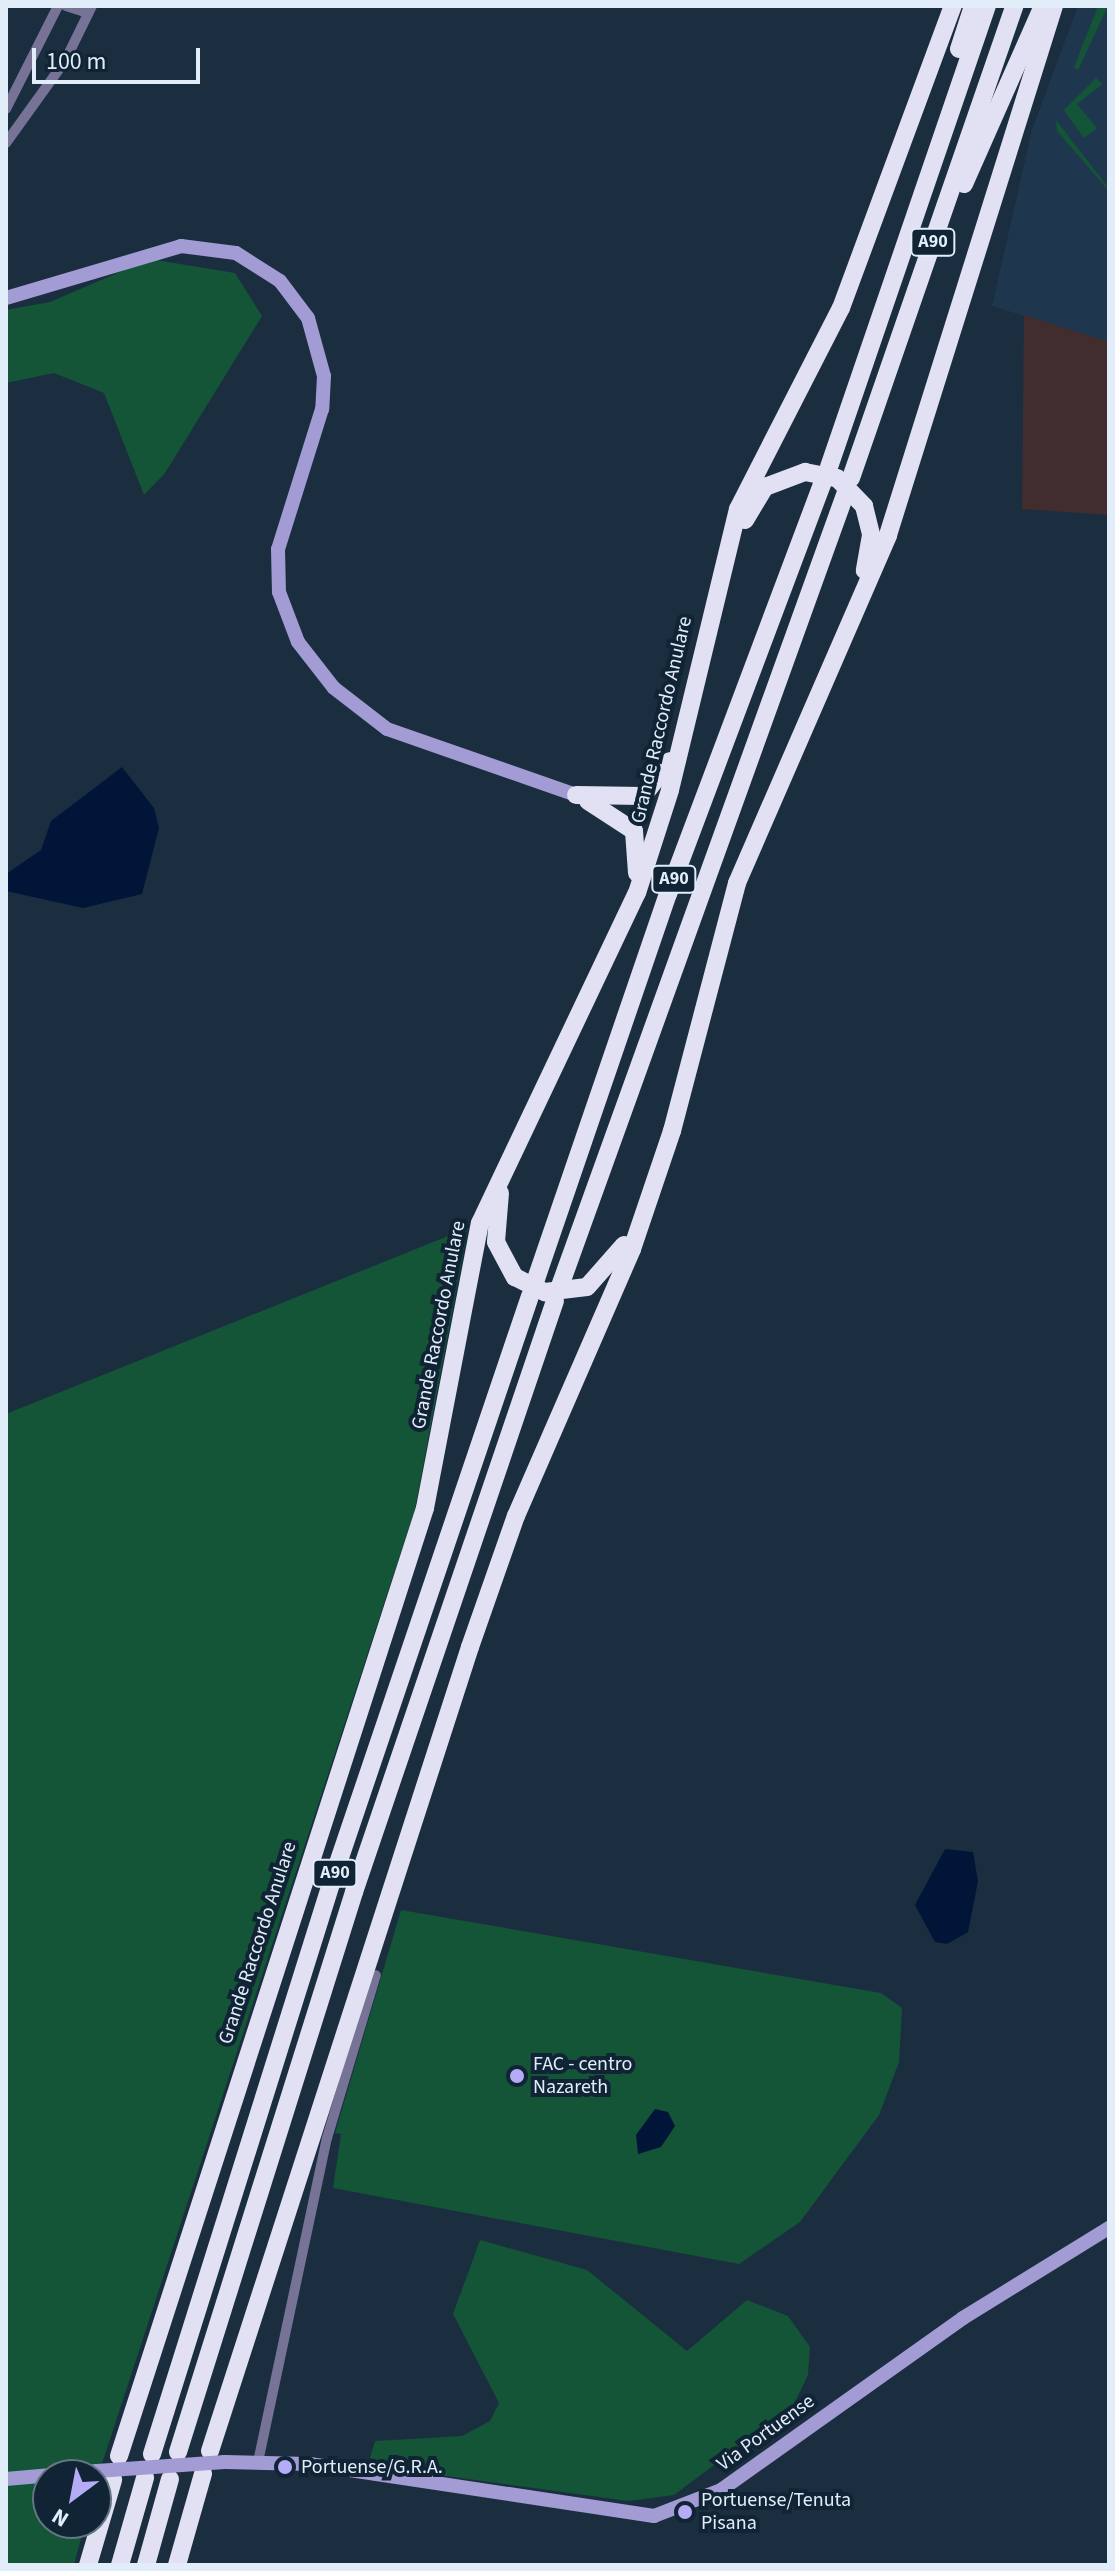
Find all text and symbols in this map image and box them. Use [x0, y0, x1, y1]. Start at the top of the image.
scale bar [36, 32, 204, 82]
text: 100 m [46, 44, 106, 79]
road number: A90 [909, 228, 957, 256]
street label: Grande Raccordo Anulare [627, 614, 697, 826]
road number: A90 [650, 865, 698, 893]
street label: Grande Raccordo Anulare [407, 1219, 471, 1431]
street label: Grande Raccordo Anulare [214, 1839, 302, 2047]
road number: A90 [311, 1859, 359, 1887]
place label: FAC - centro Nazareth [533, 2052, 632, 2099]
marker: FAC - centro Nazareth [508, 2067, 526, 2085]
street label: Via Portuense [713, 2390, 819, 2476]
place label: Portuense/G.R.A. [301, 2455, 443, 2479]
marker: Portuense/G.R.A. [276, 2458, 294, 2476]
north arrow [32, 2459, 112, 2539]
place label: Portuense/Tenuta Pisana [701, 2488, 851, 2535]
text: N [46, 2500, 75, 2535]
marker: Portuense/Tenuta Pisana [676, 2503, 694, 2521]

